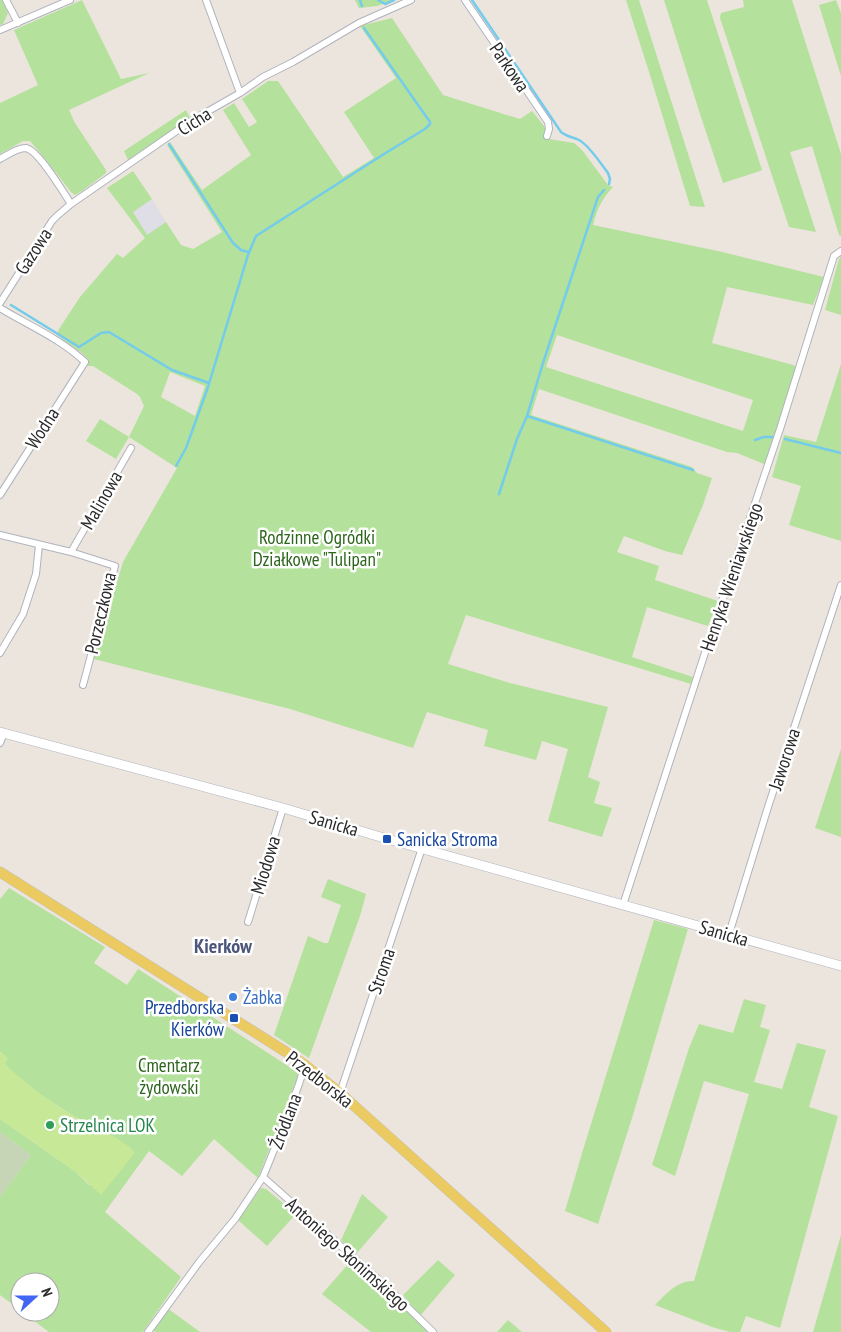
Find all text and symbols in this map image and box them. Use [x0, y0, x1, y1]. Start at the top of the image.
street label: Parkowa [485, 38, 535, 96]
street label: Cicha [173, 101, 215, 141]
street label: Gazowa [9, 223, 57, 279]
street label: Wodna [20, 403, 64, 453]
street label: Malinowa [75, 467, 127, 533]
street label: Henryka Wieniawskiego [694, 500, 768, 654]
park label: Rodzinne Ogródki Działkowe "Tulipan" [253, 525, 381, 571]
street label: Porzeczkowa [79, 570, 121, 656]
street label: Jaworowa [762, 725, 805, 794]
street label: Sanicka [307, 805, 361, 841]
place label: Sanicka Stroma [397, 827, 498, 851]
street label: Miodowa [245, 833, 285, 897]
marker: Sanicka Stroma [381, 833, 393, 845]
street label: Sanicka [697, 915, 751, 951]
district label: Kierków [194, 933, 253, 959]
street label: Stroma [362, 945, 400, 997]
place label: Żabka [243, 985, 282, 1009]
marker: Żabka [227, 991, 239, 1003]
place label: Przedborska Kierków [145, 995, 225, 1041]
marker: Przedborska Kierków [228, 1012, 240, 1024]
street label: Przedborska [281, 1045, 359, 1113]
park label: Cmentarz żydowski [138, 1053, 200, 1099]
street label: Źródlana [263, 1090, 307, 1152]
place label: Strzelnica LOK [60, 1113, 155, 1137]
marker: Strzelnica LOK [44, 1119, 56, 1131]
street label: Antoniego Słonimskiego [281, 1192, 415, 1316]
north arrow [10, 1272, 60, 1322]
text: N [37, 1286, 57, 1299]

